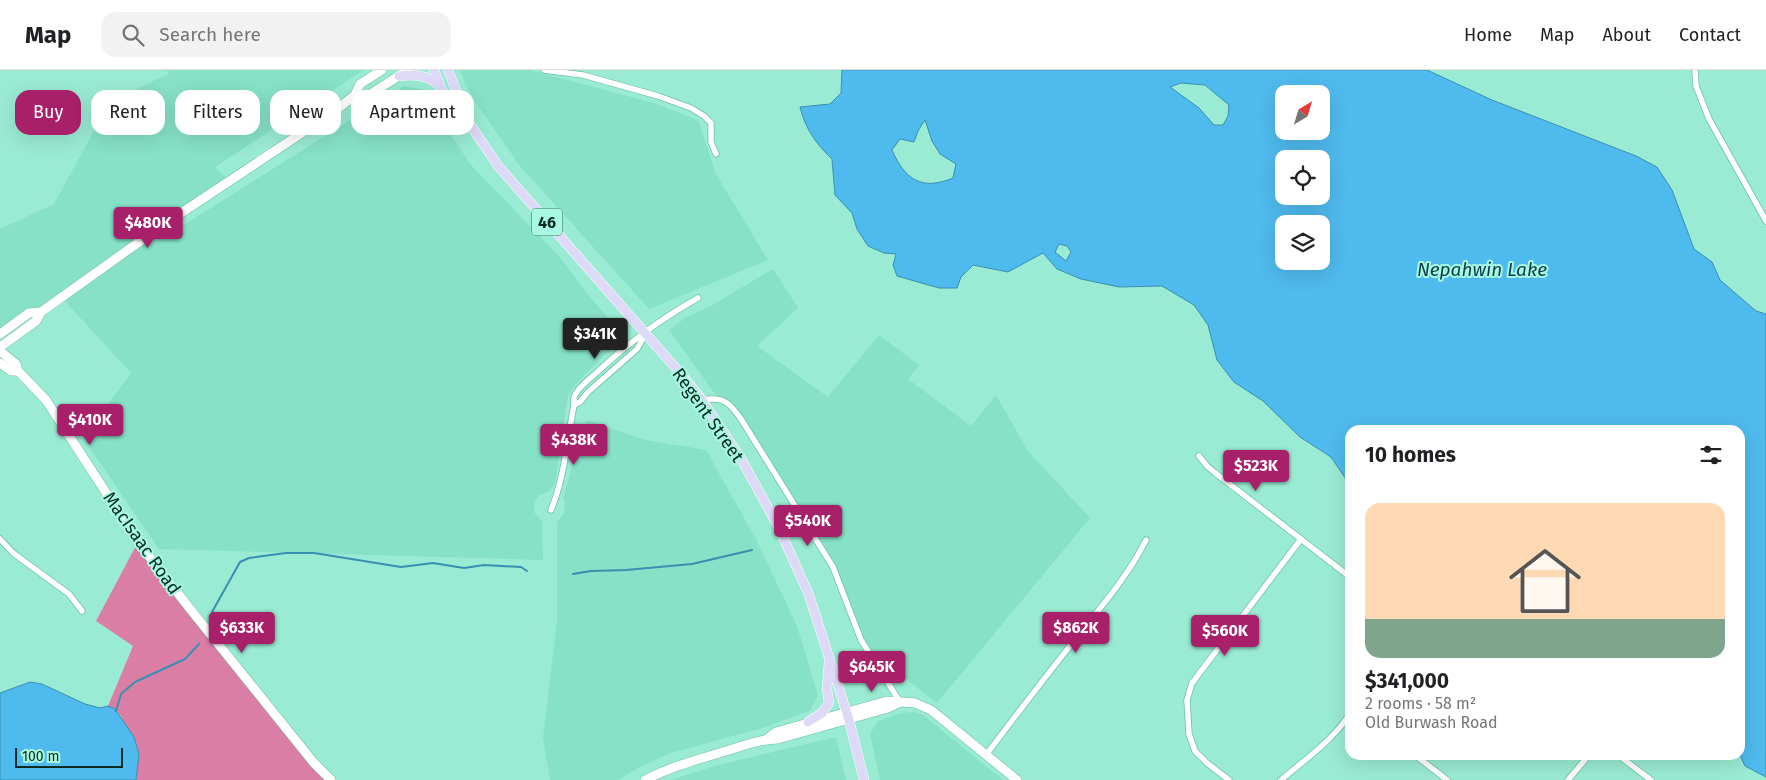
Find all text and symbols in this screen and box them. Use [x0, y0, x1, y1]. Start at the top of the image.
search box [101, 12, 451, 57]
text: Map [25, 21, 71, 49]
icon: search [119, 21, 147, 49]
text: Search here [159, 23, 261, 46]
text: Home [1464, 24, 1512, 46]
text: Map [1540, 24, 1574, 46]
text: About [1602, 24, 1651, 46]
text: Contact [1679, 24, 1741, 46]
north arrow [1275, 85, 1330, 140]
map controls [1275, 85, 1330, 270]
chip: Buy [15, 90, 81, 135]
chip: Rent [91, 90, 165, 135]
chip: Filters [175, 90, 260, 135]
chip: New [270, 90, 341, 135]
chip: Apartment [351, 90, 474, 135]
button: locate [1275, 150, 1330, 205]
pin: $480K [113, 206, 183, 249]
road number: 46 [532, 208, 562, 236]
text: $480K [125, 213, 171, 232]
button: layers [1275, 215, 1330, 270]
water label: Nepahwin Lake [1417, 258, 1547, 281]
pin: $341K [560, 318, 630, 360]
text: $341K [574, 324, 616, 343]
street label: Regent Street [667, 364, 749, 467]
pin: $410K [55, 404, 125, 446]
text: $410K [68, 410, 112, 429]
pin: $438K [539, 424, 609, 466]
text: $438K [551, 430, 597, 449]
icon: filters [1697, 441, 1725, 469]
text: 10 homes [1365, 442, 1456, 468]
pin: $523K [1221, 450, 1291, 492]
text: $523K [1234, 456, 1278, 475]
street label: MacIsaac Road [98, 487, 186, 599]
pin: $540K [773, 504, 843, 547]
text: $540K [785, 511, 831, 530]
icon: home [1500, 536, 1590, 626]
pin: $633K [207, 612, 277, 654]
pin: $862K [1041, 612, 1111, 654]
pin: $560K [1190, 614, 1260, 657]
text: $633K [220, 618, 264, 637]
text: $862K [1053, 618, 1099, 637]
text: $560K [1202, 621, 1248, 640]
pin: $645K [837, 650, 907, 693]
text: $645K [849, 657, 895, 676]
text: $341,000 [1365, 668, 1449, 694]
text: 2 rooms · 58 m² [1365, 694, 1476, 713]
text: Old Burwash Road [1365, 713, 1498, 732]
scale bar [15, 745, 122, 768]
text: 100 m [22, 748, 59, 765]

